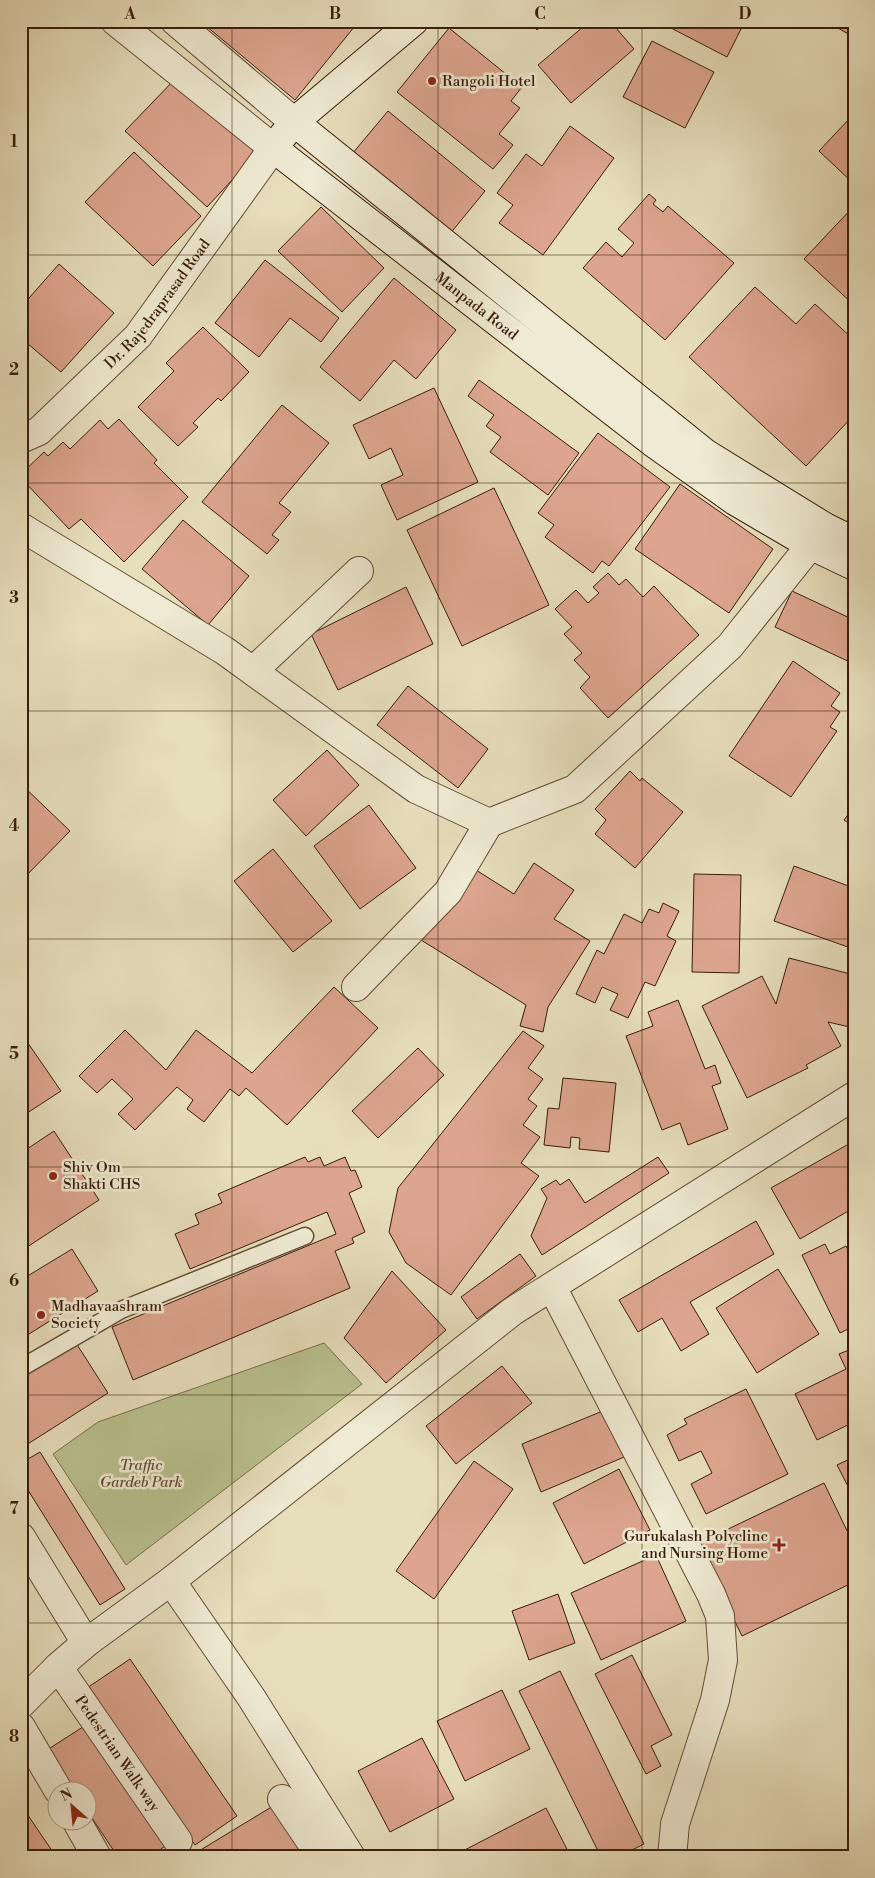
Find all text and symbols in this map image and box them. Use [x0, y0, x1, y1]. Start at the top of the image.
text: A [123, 4, 136, 24]
text: B [329, 4, 341, 24]
text: C [534, 4, 546, 24]
text: D [739, 4, 752, 24]
place label: Rangoli Hotel [442, 72, 536, 91]
marker: Rangoli Hotel [426, 75, 438, 87]
text: 1 [10, 132, 18, 152]
street label: Dr. Rajedraprasad Road [100, 235, 214, 373]
street label: Manpada Road [431, 268, 522, 344]
text: 2 [9, 360, 19, 380]
text: 3 [9, 588, 19, 608]
text: 4 [9, 816, 20, 836]
text: 5 [9, 1044, 19, 1064]
place label: Shiv Om Shakti CHS [63, 1158, 140, 1194]
marker: Shiv Om Shakti CHS [47, 1170, 59, 1182]
text: 6 [9, 1271, 19, 1291]
place label: Madhavaashram Society [51, 1297, 162, 1333]
marker: Madhavaashram Society [35, 1309, 47, 1321]
park label: Traffic Gardeb Park [100, 1456, 182, 1492]
text: 7 [9, 1499, 19, 1519]
place label: Gurukalash Polyclinc and Nursing Home [624, 1527, 768, 1563]
marker: Gurukalash Polyclinc and Nursing Home [772, 1538, 786, 1552]
street label: Pedestrian Walk way [71, 1692, 165, 1816]
text: 8 [9, 1727, 19, 1747]
north arrow [48, 1780, 98, 1830]
text: N [58, 1785, 76, 1806]

